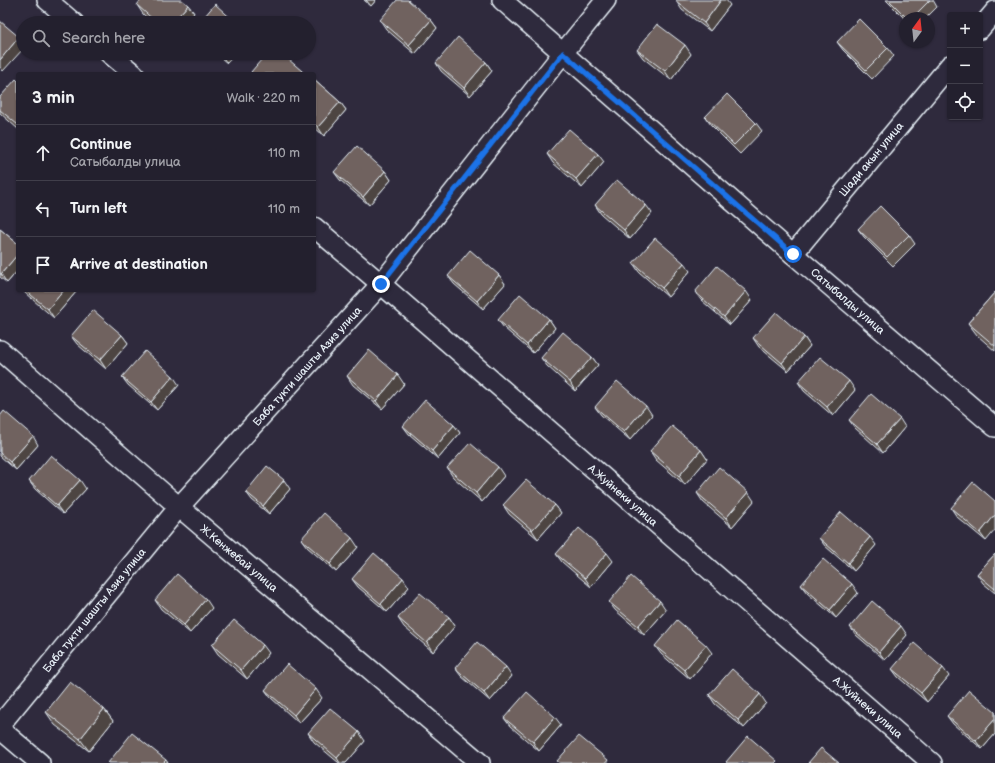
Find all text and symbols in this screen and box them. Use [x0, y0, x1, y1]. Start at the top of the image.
north arrow [899, 12, 935, 48]
map controls [947, 12, 983, 120]
button: + [947, 12, 983, 48]
search box [16, 16, 316, 60]
icon: search [30, 27, 52, 49]
text: Search here [62, 29, 145, 48]
button: − [947, 48, 983, 84]
button: locate [947, 84, 983, 120]
text: 3 min [32, 88, 75, 108]
text: Walk · 220 m [227, 90, 300, 106]
street label: Шади акын улица [837, 119, 907, 199]
text: Continue [70, 135, 132, 154]
icon: ahead [32, 142, 54, 164]
text: 110 m [268, 145, 300, 161]
text: Сатыбалды улица [70, 154, 181, 170]
icon: left [32, 198, 54, 220]
text: Turn left [70, 199, 127, 218]
text: 110 m [268, 201, 300, 217]
route start [784, 245, 802, 263]
icon: arrive [32, 254, 54, 276]
text: Arrive at destination [70, 255, 208, 274]
street label: Сатыбалды улица [808, 266, 888, 337]
route end [372, 275, 390, 293]
street label: Баба тукти шашты Азиз улица [250, 304, 365, 429]
street label: А.Жуйнеки улица [585, 461, 660, 529]
street label: Ж.Кенжебай улица [197, 522, 280, 595]
street label: Баба тукти шашты Азиз улица [40, 545, 149, 675]
street label: А.Жуйнеки улица [830, 673, 905, 741]

